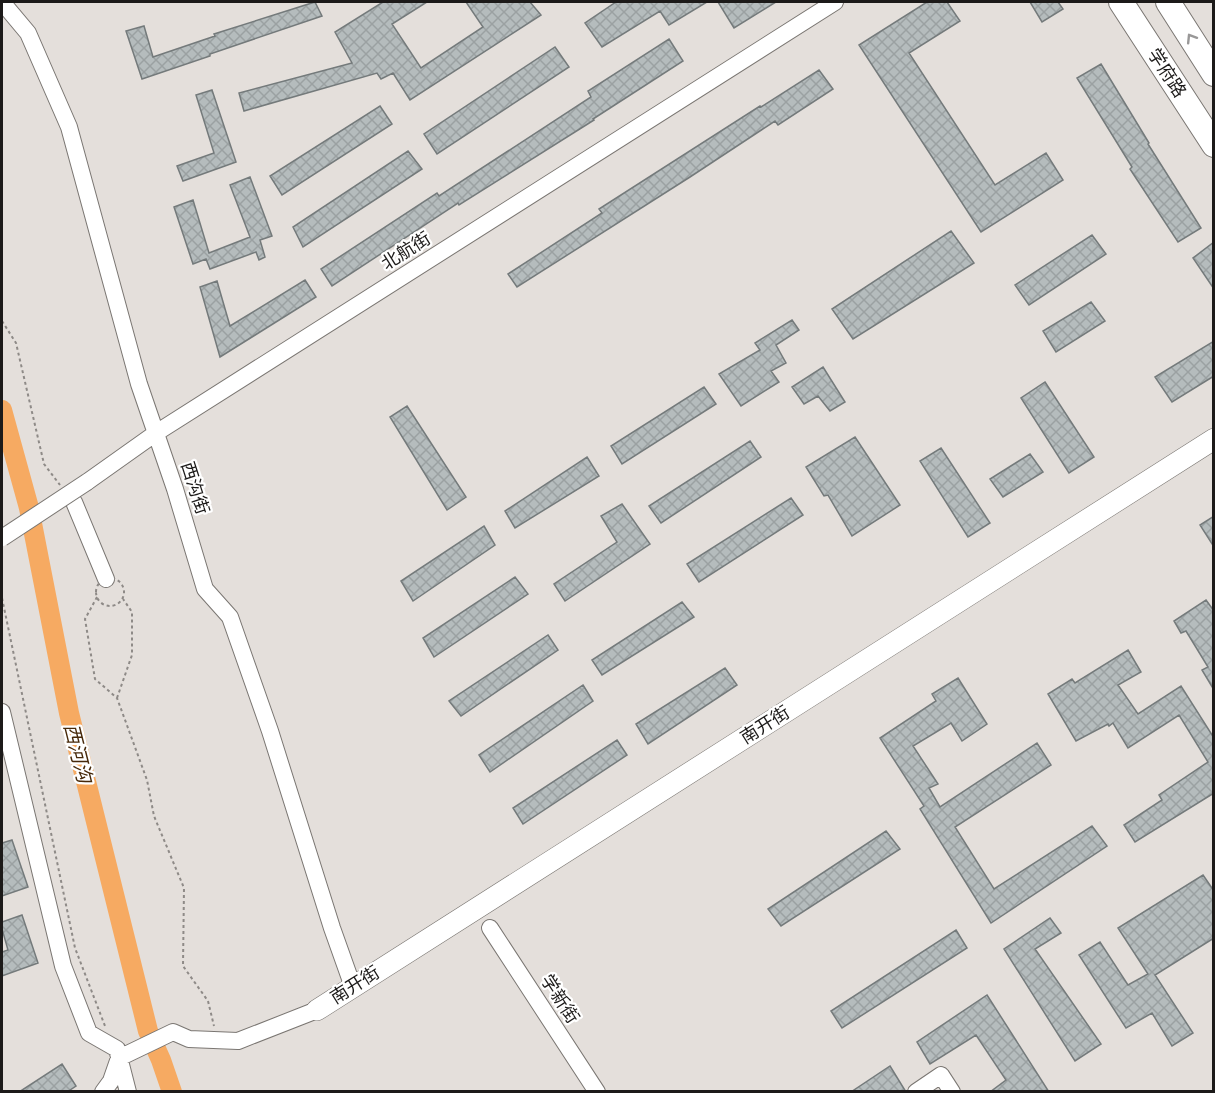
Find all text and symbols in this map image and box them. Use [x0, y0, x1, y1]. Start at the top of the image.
one-way arrow [1186, 34, 1198, 44]
street label: 学府路 [1143, 45, 1190, 102]
street label: 北航街 [378, 228, 435, 275]
street label: 西沟街 [176, 459, 213, 517]
street label: 南开街 [737, 702, 794, 749]
water label: 西河沟 [58, 721, 96, 787]
street label: 南开街 [327, 962, 384, 1009]
street label: 学新街 [536, 971, 583, 1028]

